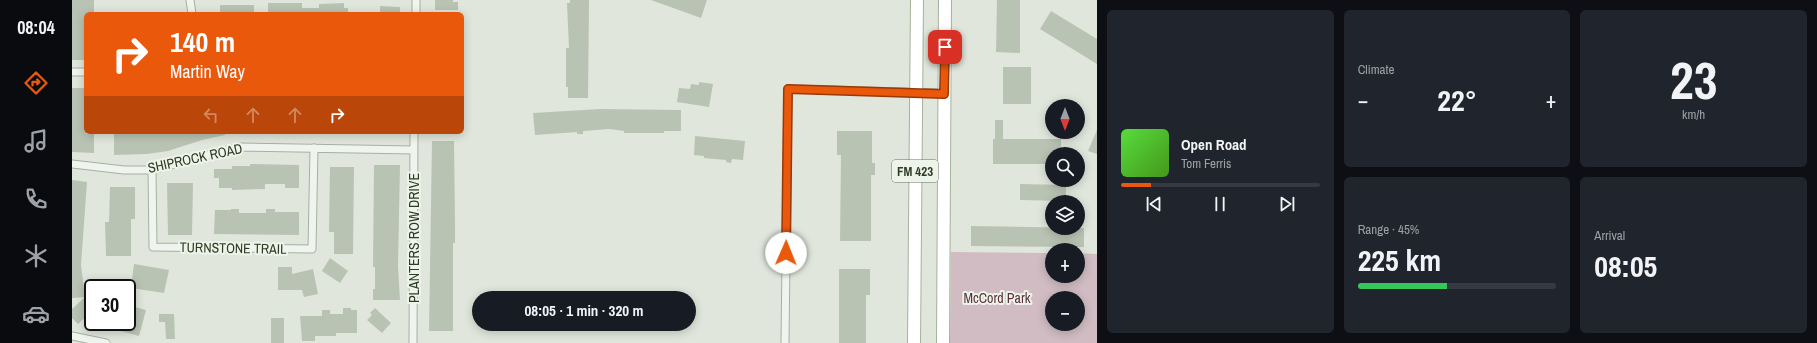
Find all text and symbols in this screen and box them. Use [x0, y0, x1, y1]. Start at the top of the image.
text: 08:04 [17, 15, 55, 40]
text: 140 m [170, 23, 235, 61]
icon: right [104, 28, 156, 80]
pin [928, 30, 962, 64]
icon: arrive [934, 36, 956, 58]
text: 23 [1670, 45, 1717, 115]
text: Martin Way [170, 59, 245, 84]
text: Climate [1358, 61, 1394, 78]
icon: directions [22, 69, 50, 97]
text: 22° [1437, 80, 1477, 120]
text: − [1358, 85, 1368, 115]
text: + [1546, 85, 1556, 115]
north arrow [1045, 99, 1085, 139]
map controls [1045, 99, 1085, 331]
icon: left [200, 104, 222, 126]
icon: ahead [242, 104, 264, 126]
icon: ahead [284, 104, 306, 126]
icon: right [326, 104, 348, 126]
text: km/h [1682, 106, 1705, 123]
icon: music [22, 127, 50, 155]
text: Open Road [1181, 134, 1247, 155]
street label: SHIPROCK ROAD [146, 139, 244, 177]
button: search [1045, 147, 1085, 187]
text: Tom Ferris [1181, 155, 1231, 172]
road number: FM 423 [892, 160, 938, 182]
street label: PLANTERS ROW DRIVE [405, 173, 423, 303]
icon: phone [22, 185, 50, 213]
icon: previous [1143, 193, 1165, 215]
icon: pause [1209, 193, 1231, 215]
icon: next [1276, 193, 1298, 215]
button: layers [1045, 195, 1085, 235]
text: Range · 45% [1358, 221, 1419, 238]
text: Arrival [1594, 227, 1625, 244]
position arrow [765, 232, 807, 274]
street label: TURNSTONE TRAIL [179, 238, 287, 258]
text: 225 km [1358, 240, 1441, 280]
icon: climate [22, 242, 50, 270]
button: + [1045, 243, 1085, 283]
text: 08:05 [1594, 246, 1657, 286]
speed limit sign: 30 [84, 279, 136, 331]
park label: McCord Park [964, 289, 1031, 307]
button: − [1045, 291, 1085, 331]
icon: car [22, 300, 50, 328]
text: 08:05 · 1 min · 320 m [525, 300, 643, 321]

